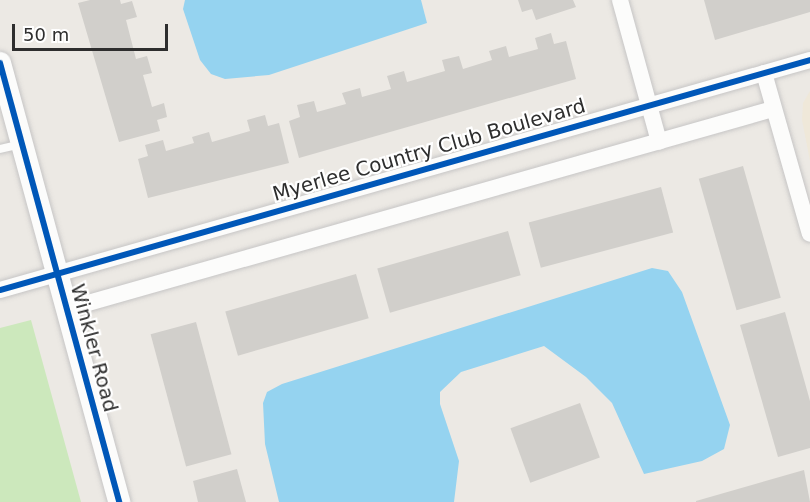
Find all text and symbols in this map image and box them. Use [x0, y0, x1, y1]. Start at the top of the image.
scale bar [15, 12, 171, 50]
text: 50 m [23, 24, 69, 45]
street label: Myerlee Country Club Boulevard [270, 94, 588, 206]
street label: Winkler Road [65, 281, 123, 415]

